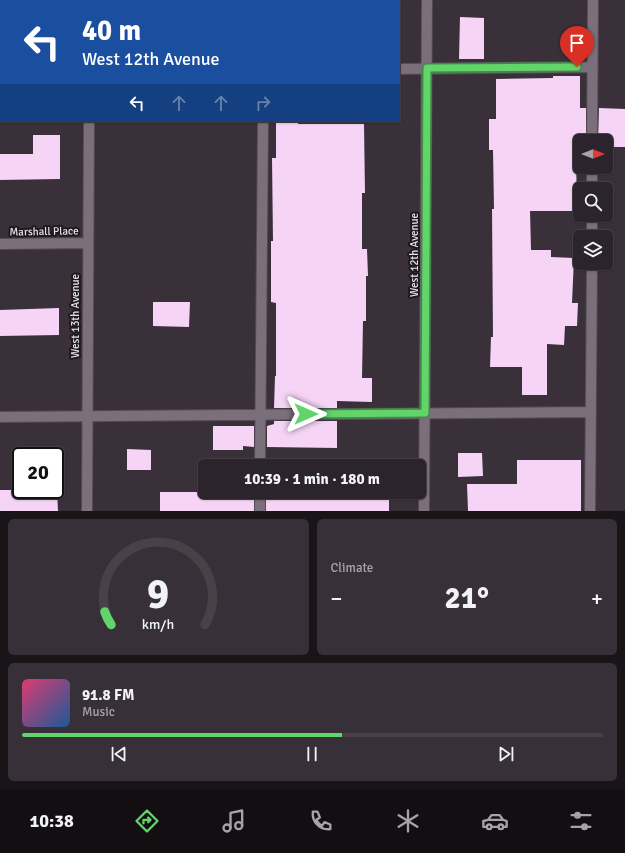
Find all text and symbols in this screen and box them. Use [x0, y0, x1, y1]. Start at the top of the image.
text: 40 m [82, 14, 141, 48]
icon: left [16, 16, 68, 68]
pin [560, 26, 594, 67]
icon: arrive [566, 32, 588, 54]
text: West 12th Avenue [82, 48, 220, 70]
icon: left [126, 92, 148, 114]
icon: ahead [168, 92, 190, 114]
icon: ahead [210, 92, 232, 114]
icon: right [252, 92, 274, 114]
north arrow [573, 134, 613, 174]
map controls [573, 134, 613, 270]
button: search [573, 182, 613, 222]
street label: West 12th Avenue [408, 213, 421, 297]
street label: Marshall Place [9, 224, 79, 239]
button: layers [573, 230, 613, 270]
street label: West 13th Avenue [69, 274, 82, 358]
position arrow [285, 393, 327, 435]
speed limit sign: 20 [12, 447, 64, 499]
text: 10:39 · 1 min · 180 m [244, 470, 380, 488]
text: Climate [331, 560, 373, 576]
text: 9 [147, 569, 169, 620]
text: 21° [445, 580, 489, 617]
text: − [331, 585, 342, 612]
text: + [591, 585, 603, 612]
text: km/h [142, 616, 174, 633]
text: 91.8 FM [82, 686, 134, 704]
text: Music [82, 704, 115, 720]
icon: previous [108, 743, 130, 765]
icon: pause [301, 743, 323, 765]
icon: next [495, 743, 517, 765]
icon: directions [133, 807, 161, 835]
icon: music [220, 807, 248, 835]
icon: phone [307, 807, 335, 835]
icon: climate [394, 807, 422, 835]
icon: car [481, 807, 509, 835]
icon: filters [567, 807, 595, 835]
text: 10:38 [29, 810, 74, 832]

